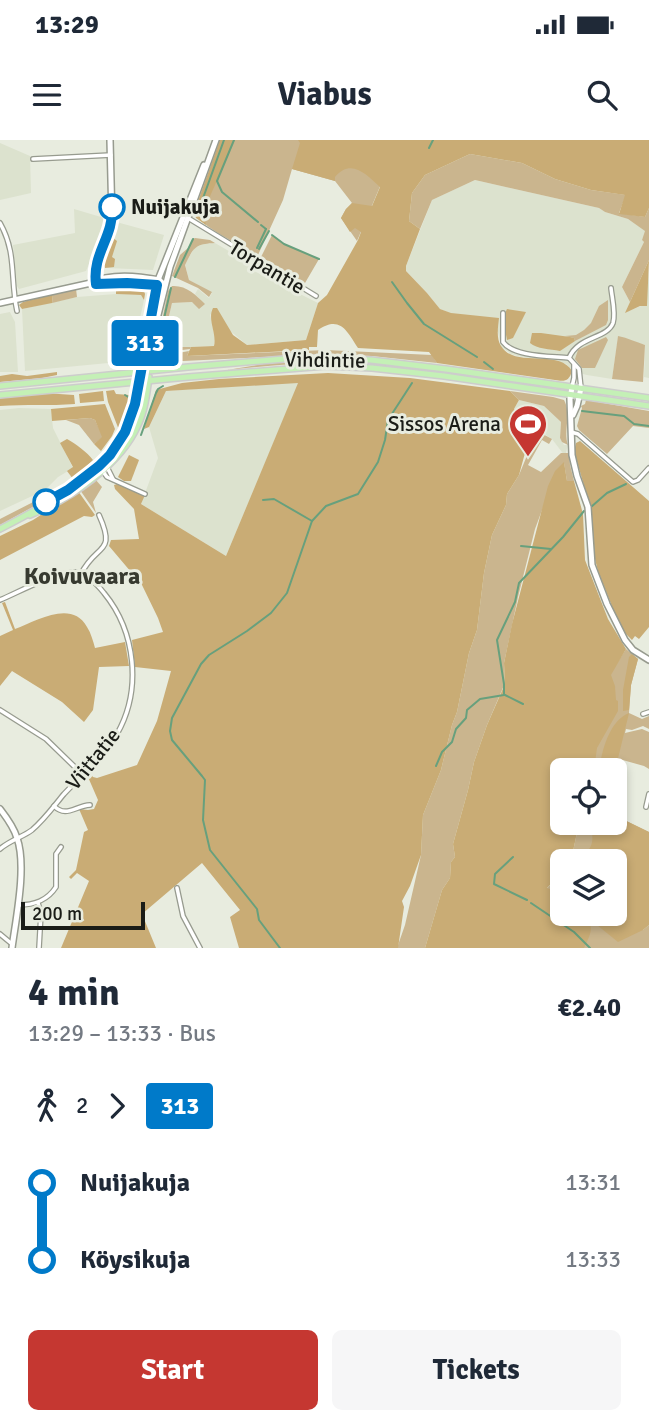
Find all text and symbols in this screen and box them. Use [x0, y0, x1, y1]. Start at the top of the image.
text: 13:29 [35, 9, 99, 41]
text: Viabus [277, 75, 372, 114]
icon: menu [28, 76, 66, 114]
icon: search [583, 76, 621, 114]
marker: Nuijakuja [99, 194, 125, 220]
place label: Nuijakuja [131, 194, 220, 220]
street label: Torpantie [224, 234, 310, 300]
line badge: 313 [105, 320, 185, 366]
text: 313 [126, 328, 164, 358]
street label: Vihdintie [284, 346, 366, 374]
sports icon: Sissos Arena [507, 403, 549, 458]
place label: Sissos Arena [388, 411, 501, 437]
unlabelled marker [33, 489, 59, 515]
district label: Koivuvaara [24, 561, 140, 591]
street label: Viittatie [60, 723, 126, 795]
map controls [550, 758, 627, 926]
button: locate [550, 758, 627, 835]
button: layers [550, 849, 627, 926]
scale bar [21, 899, 145, 931]
text: 200 m [32, 902, 82, 926]
text: 4 min [28, 969, 120, 1016]
text: €2.40 [557, 992, 621, 1024]
text: 13:29 – 13:33 · Bus [28, 1019, 216, 1048]
icon: walk [28, 1087, 66, 1125]
icon: forward [98, 1087, 136, 1125]
text: 2 [76, 1091, 88, 1120]
text: 313 [160, 1091, 199, 1121]
text: Nuijakuja [80, 1167, 190, 1199]
text: 13:31 [565, 1168, 621, 1197]
text: Köysikuja [80, 1244, 190, 1276]
text: 13:33 [565, 1245, 621, 1274]
button: Start [28, 1330, 318, 1410]
button: Tickets [332, 1330, 621, 1410]

